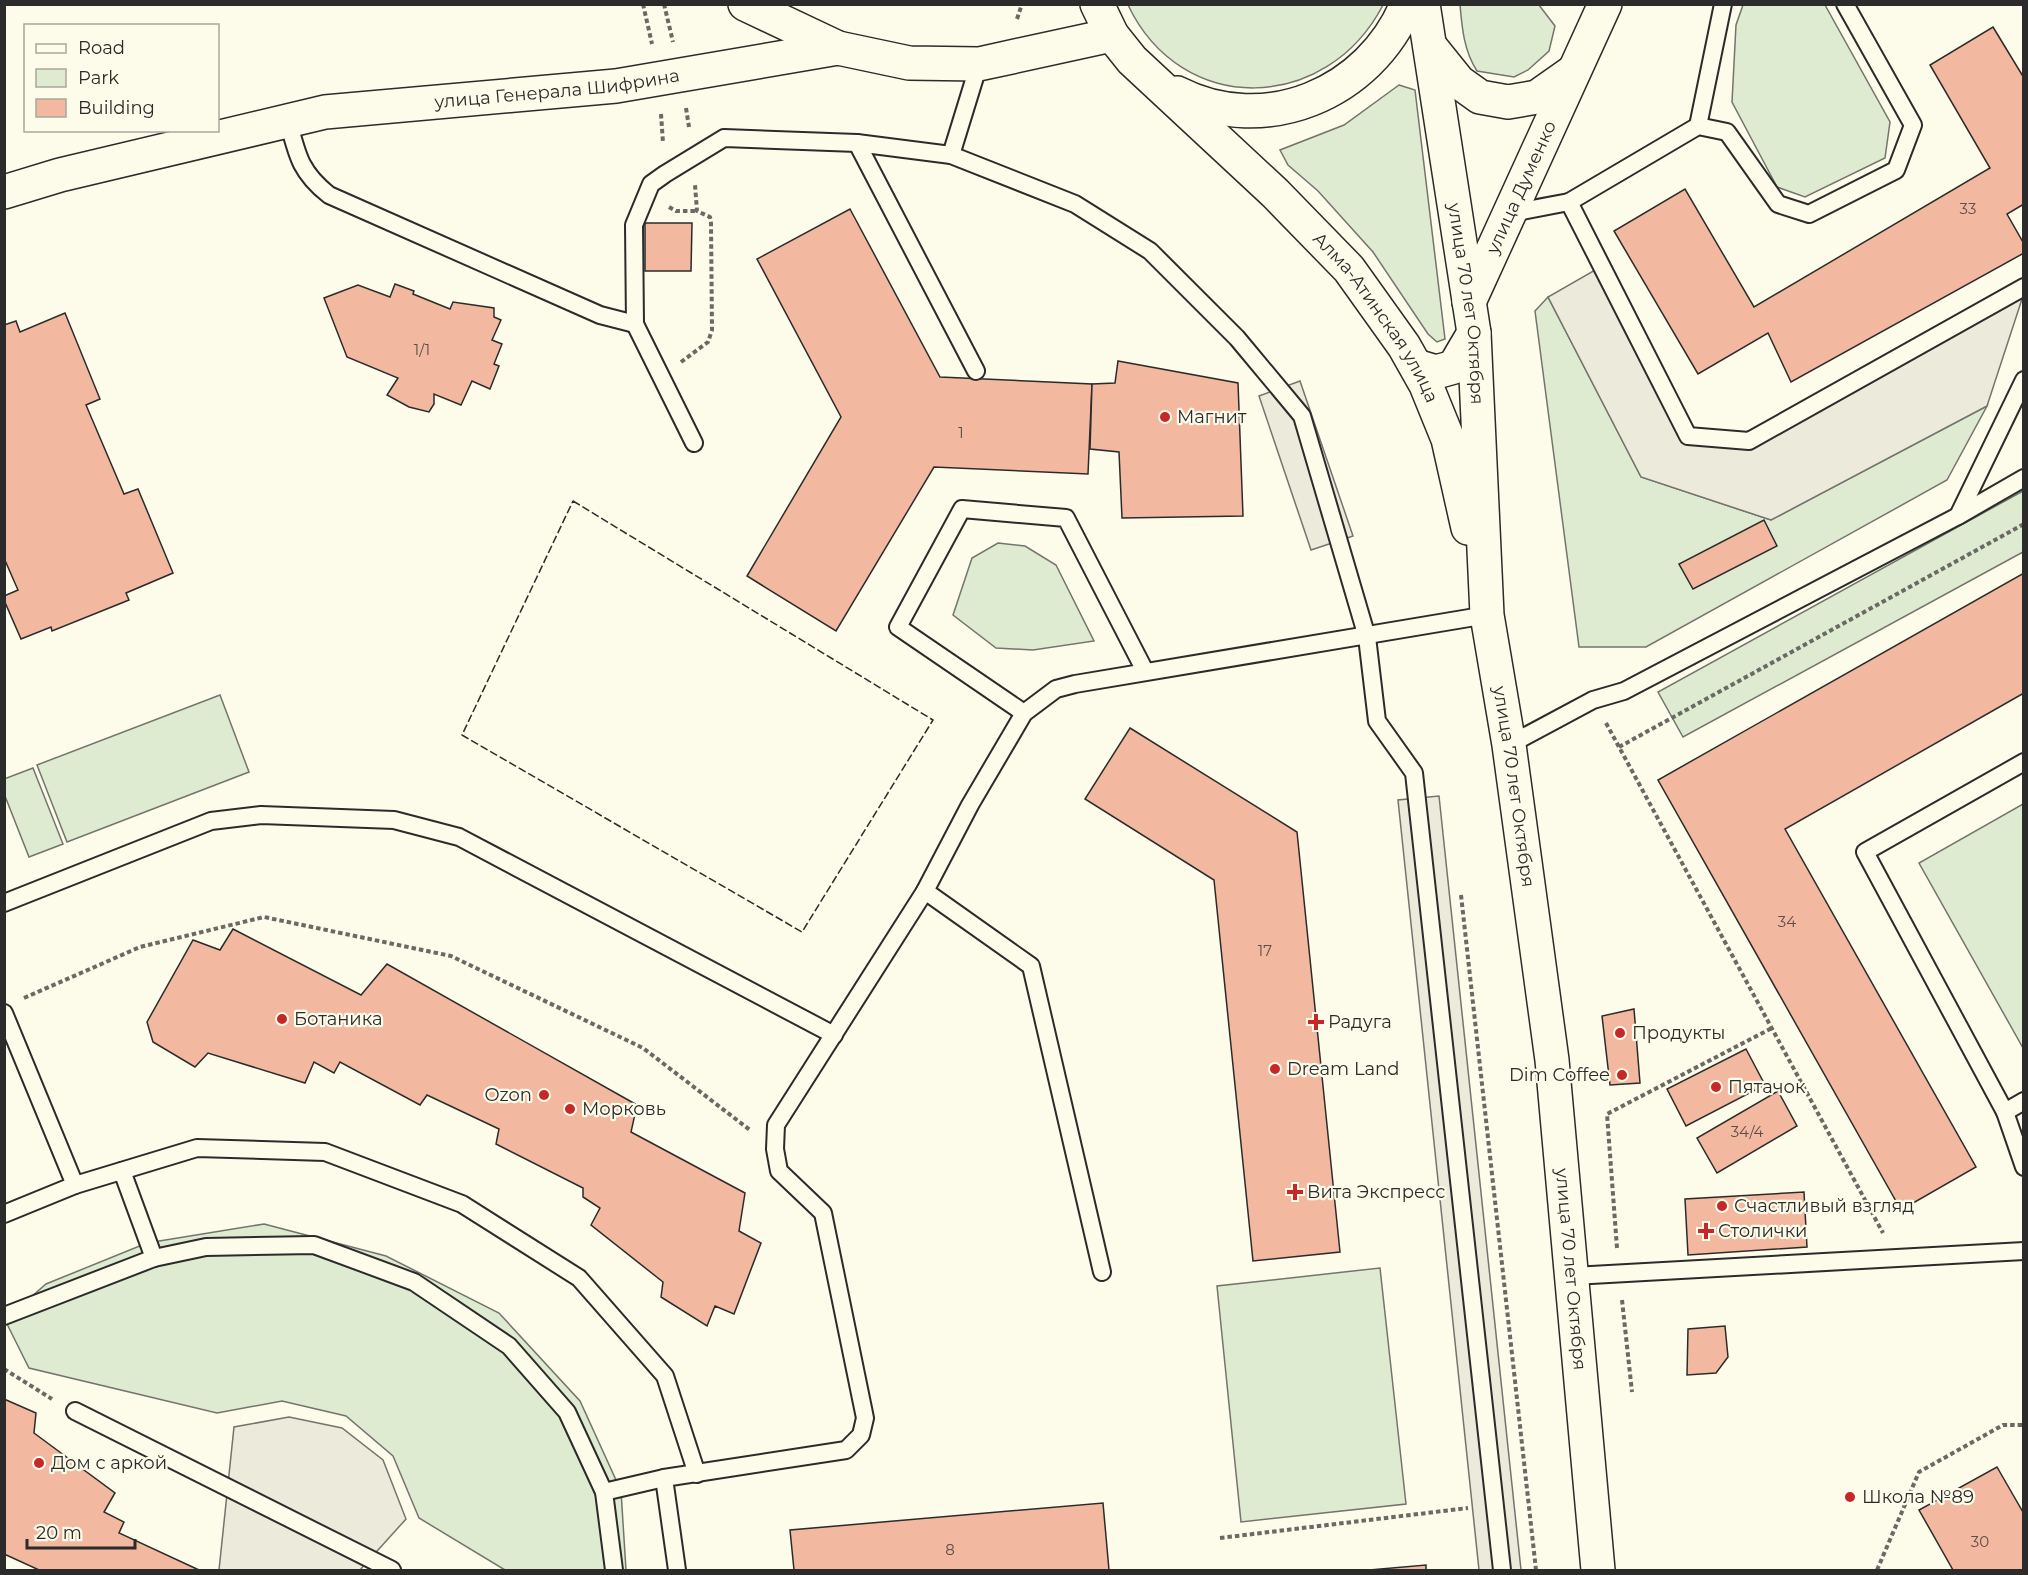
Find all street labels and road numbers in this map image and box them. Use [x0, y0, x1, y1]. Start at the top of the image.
street label: улица Генерала Шифрина [432, 64, 681, 113]
street label: улица Думенко [1481, 117, 1561, 258]
street label: улица 70 лет Октября [1443, 201, 1488, 405]
street label: Алма-Атинская улица [1308, 228, 1443, 406]
street label: улица 70 лет Октября [1488, 683, 1539, 889]
street label: улица 70 лет Октября [1551, 1166, 1591, 1371]

